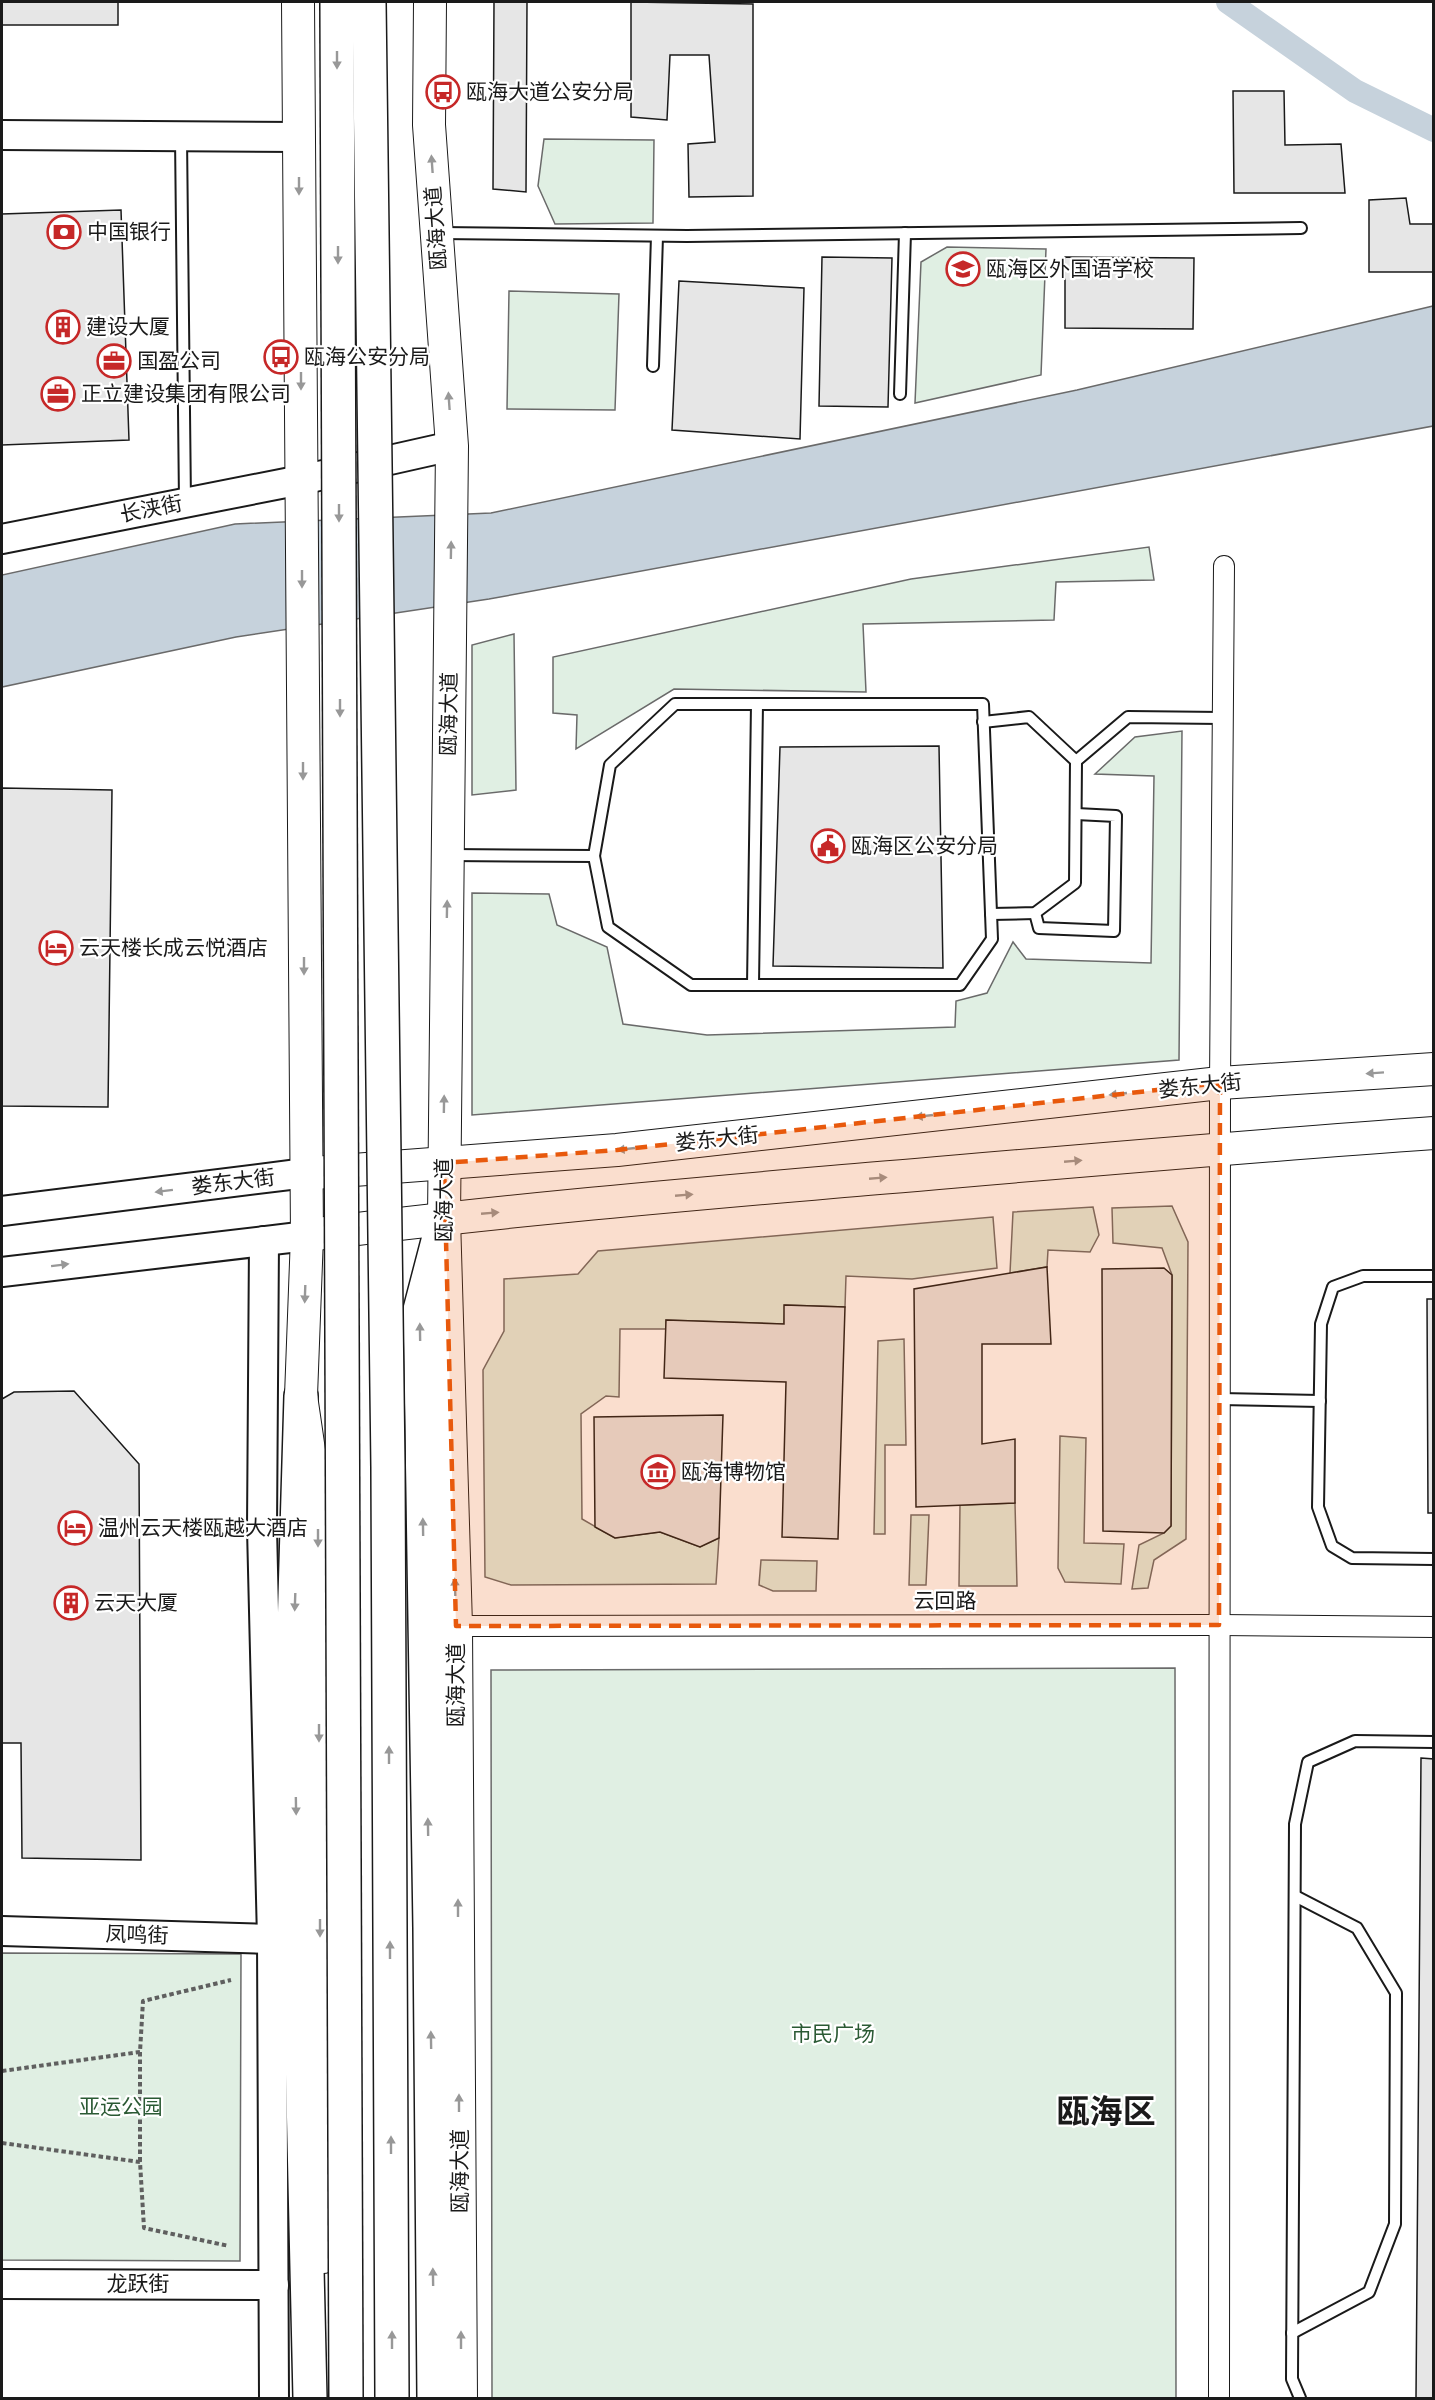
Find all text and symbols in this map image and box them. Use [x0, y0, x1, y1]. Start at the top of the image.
one-way arrow [332, 50, 342, 69]
bus stop icon: 瓯海大道公安分局 [425, 74, 461, 110]
place label: 瓯海大道公安分局 [466, 77, 634, 107]
one-way arrow [427, 155, 437, 174]
one-way arrow [294, 176, 304, 195]
street label: 瓯海大道 [418, 185, 454, 271]
bank icon: 中国银行 [46, 214, 82, 250]
place label: 中国银行 [87, 217, 171, 247]
one-way arrow [333, 245, 343, 264]
school or university icon: 瓯海区外国语学校 [945, 251, 981, 287]
place label: 瓯海区外国语学校 [986, 254, 1154, 284]
building icon: 建设大厦 [45, 309, 81, 345]
place label: 建设大厦 [86, 312, 170, 342]
bus stop icon: 瓯海公安分局 [263, 339, 299, 375]
place label: 瓯海公安分局 [304, 342, 430, 372]
office icon: 国盈公司 [96, 343, 132, 379]
place label: 国盈公司 [137, 346, 221, 376]
one-way arrow [296, 371, 305, 390]
office icon: 正立建设集团有限公司 [40, 376, 76, 412]
place label: 正立建设集团有限公司 [81, 379, 291, 409]
one-way arrow [444, 391, 453, 410]
street label: 长浃街 [117, 488, 185, 530]
one-way arrow [334, 503, 344, 522]
one-way arrow [446, 541, 456, 560]
one-way arrow [297, 570, 307, 589]
street label: 瓯海大道 [433, 672, 465, 756]
one-way arrow [335, 698, 345, 717]
one-way arrow [298, 762, 308, 781]
public building icon: 瓯海区公安分局 [810, 828, 846, 864]
place label: 瓯海区公安分局 [851, 831, 998, 861]
one-way arrow [442, 900, 451, 919]
hotel icon: 云天楼长成云悦酒店 [38, 930, 74, 966]
place label: 云天楼长成云悦酒店 [79, 933, 268, 963]
one-way arrow [299, 957, 309, 976]
street label: 娄东大街 [1157, 1067, 1243, 1105]
one-way arrow [1366, 1068, 1385, 1077]
one-way arrow [1109, 1089, 1128, 1099]
one-way arrow [440, 1095, 449, 1114]
one-way arrow [915, 1111, 934, 1120]
street label: 娄东大街 [674, 1120, 760, 1158]
one-way arrow [617, 1144, 636, 1154]
one-way arrow [1063, 1156, 1082, 1166]
street label: 瓯海大道 [429, 1158, 459, 1242]
street label: 娄东大街 [189, 1162, 277, 1202]
one-way arrow [869, 1173, 888, 1183]
one-way arrow [155, 1186, 174, 1195]
one-way arrow [675, 1190, 694, 1200]
one-way arrow [480, 1208, 499, 1218]
one-way arrow [50, 1260, 69, 1270]
one-way arrow [300, 1285, 309, 1304]
one-way arrow [415, 1323, 425, 1342]
museum icon: 瓯海博物馆 [640, 1454, 676, 1490]
place label: 瓯海博物馆 [681, 1457, 786, 1487]
hotel icon: 温州云天楼瓯越大酒店 [57, 1510, 93, 1546]
place label: 温州云天楼瓯越大酒店 [98, 1513, 308, 1543]
one-way arrow [418, 1518, 428, 1537]
one-way arrow [313, 1528, 323, 1547]
one-way arrow [450, 1578, 459, 1597]
building icon: 云天大厦 [53, 1585, 89, 1621]
street label: 云回路 [914, 1586, 977, 1616]
place label: 云天大厦 [94, 1588, 178, 1618]
one-way arrow [290, 1592, 299, 1611]
street label: 瓯海大道 [441, 1643, 471, 1727]
one-way arrow [314, 1723, 324, 1742]
one-way arrow [384, 1746, 394, 1765]
one-way arrow [291, 1796, 301, 1815]
one-way arrow [423, 1818, 433, 1837]
one-way arrow [453, 1899, 463, 1918]
one-way arrow [315, 1918, 325, 1937]
street label: 凤鸣街 [105, 1919, 169, 1951]
one-way arrow [385, 1941, 395, 1960]
park label: 市民广场 [791, 2019, 875, 2049]
one-way arrow [426, 2031, 436, 2050]
district label: 瓯海区 [1057, 2088, 1156, 2135]
park label: 亚运公园 [79, 2092, 163, 2122]
one-way arrow [454, 2094, 464, 2113]
street label: 瓯海大道 [445, 2129, 475, 2213]
one-way arrow [386, 2136, 396, 2155]
one-way arrow [428, 2268, 438, 2287]
street label: 龙跃街 [107, 2269, 170, 2299]
one-way arrow [387, 2331, 397, 2350]
one-way arrow [456, 2331, 466, 2350]

